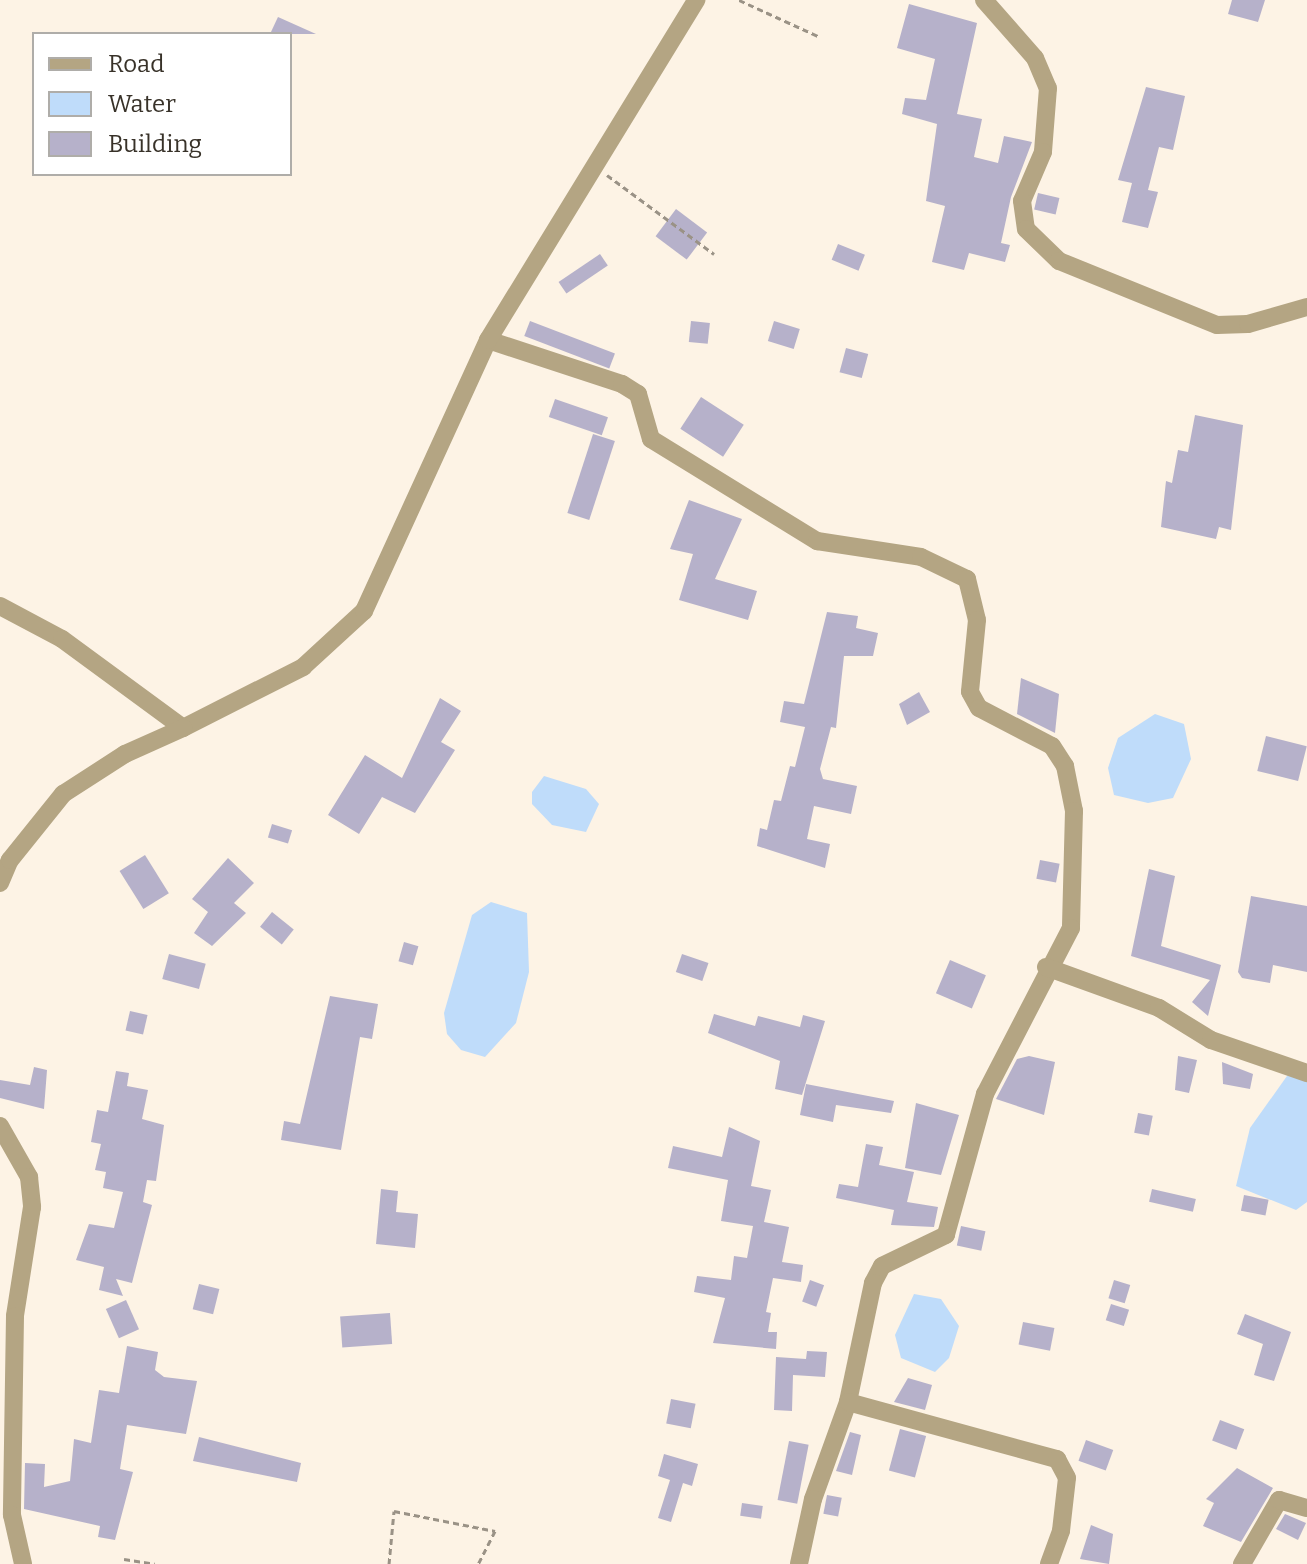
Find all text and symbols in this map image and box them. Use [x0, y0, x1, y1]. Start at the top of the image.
legend [32, 32, 292, 176]
text: Road [108, 50, 164, 78]
text: Water [108, 90, 176, 118]
text: Building [108, 130, 202, 158]

